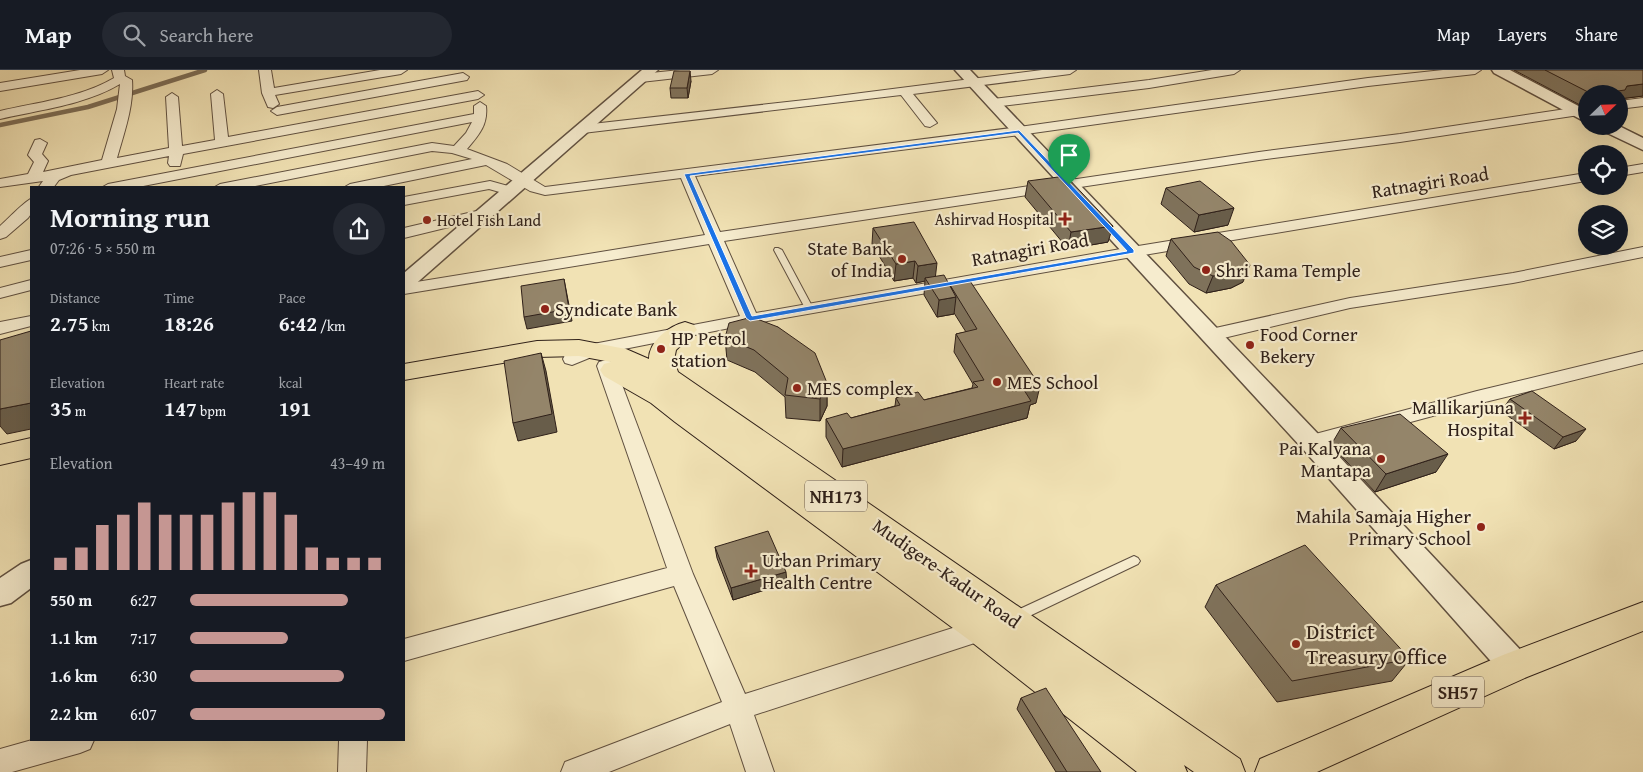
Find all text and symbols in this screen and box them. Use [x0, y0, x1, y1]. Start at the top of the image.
search box [102, 12, 452, 57]
text: Map [25, 17, 72, 52]
icon: search [120, 21, 148, 49]
text: Search here [160, 21, 253, 49]
text: Map [1437, 21, 1470, 48]
text: Layers [1498, 21, 1547, 48]
text: Share [1575, 21, 1618, 48]
north arrow [1578, 85, 1628, 135]
map controls [1578, 85, 1628, 255]
pin [1048, 134, 1090, 185]
icon: arrive [1055, 141, 1083, 169]
button: locate [1578, 145, 1628, 195]
street label: Ratnagiri Road [1369, 159, 1491, 205]
text: Morning run [50, 196, 210, 237]
button: share [333, 203, 385, 255]
button: layers [1578, 205, 1628, 255]
place label: Ashirvad Hospital [935, 207, 1055, 231]
place label: Hotel Fish Land [437, 208, 541, 232]
marker: Ashirvad Hospital [1058, 212, 1072, 226]
marker: Hotel Fish Land [421, 214, 433, 226]
street label: Ratnagiri Road [969, 225, 1091, 273]
place label: State Bank of India [807, 234, 892, 284]
text: 07:26 · 5 × 550 m [50, 236, 155, 260]
marker: State Bank of India [896, 253, 908, 265]
place label: Shri Rama Temple [1216, 256, 1361, 284]
marker: Shri Rama Temple [1200, 264, 1212, 276]
text: Distance [50, 288, 100, 308]
text: Time [164, 288, 194, 308]
text: Pace [279, 288, 306, 308]
place label: Syndicate Bank [555, 295, 678, 323]
marker: Syndicate Bank [539, 303, 551, 315]
text: 2.75 [50, 308, 89, 339]
text: 18:26 [164, 308, 214, 339]
text: 6:42 [279, 308, 317, 339]
text: km [89, 316, 110, 336]
text: /km [317, 316, 345, 336]
place label: Food Corner Bekery [1260, 320, 1358, 370]
place label: HP Petrol station [671, 324, 746, 374]
marker: Food Corner Bekery [1244, 339, 1256, 351]
marker: HP Petrol station [655, 343, 667, 355]
place label: MES School [1007, 368, 1098, 396]
text: Elevation [50, 373, 105, 393]
text: Heart rate [164, 373, 224, 393]
text: kcal [279, 373, 303, 393]
place label: MES complex [807, 374, 914, 402]
marker: MES School [991, 376, 1003, 388]
marker: MES complex [791, 382, 803, 394]
text: 35 [50, 393, 72, 424]
text: 147 [164, 393, 197, 424]
text: 191 [279, 393, 311, 424]
place label: Mallikarjuna Hospital [1412, 393, 1514, 443]
text: m [72, 401, 86, 421]
text: bpm [197, 401, 226, 421]
marker: Mallikarjuna Hospital [1518, 411, 1532, 425]
place label: Pai Kalyana Mantapa [1279, 434, 1371, 484]
text: Elevation [50, 451, 113, 475]
text: 43–49 m [330, 451, 385, 475]
marker: Pai Kalyana Mantapa [1375, 453, 1387, 465]
road number: NH173 [805, 481, 867, 512]
place label: Mahila Samaja Higher Primary School [1296, 502, 1471, 552]
street label: Mudigere-Kadur Road [867, 511, 1027, 635]
marker: Mahila Samaja Higher Primary School [1475, 521, 1487, 533]
place label: Urban Primary Health Centre [762, 546, 882, 596]
marker: Urban Primary Health Centre [744, 564, 758, 578]
text: 550 m [50, 588, 92, 612]
text: 6:27 [130, 588, 157, 612]
place label: District Treasury Office [1306, 615, 1447, 672]
text: 1.1 km [50, 626, 97, 650]
text: 7:17 [130, 626, 157, 650]
marker: District Treasury Office [1290, 638, 1302, 650]
text: 1.6 km [50, 664, 97, 688]
text: 6:30 [130, 664, 157, 688]
road number: SH57 [1432, 676, 1484, 708]
text: 2.2 km [50, 702, 97, 726]
text: 6:07 [130, 702, 157, 726]

